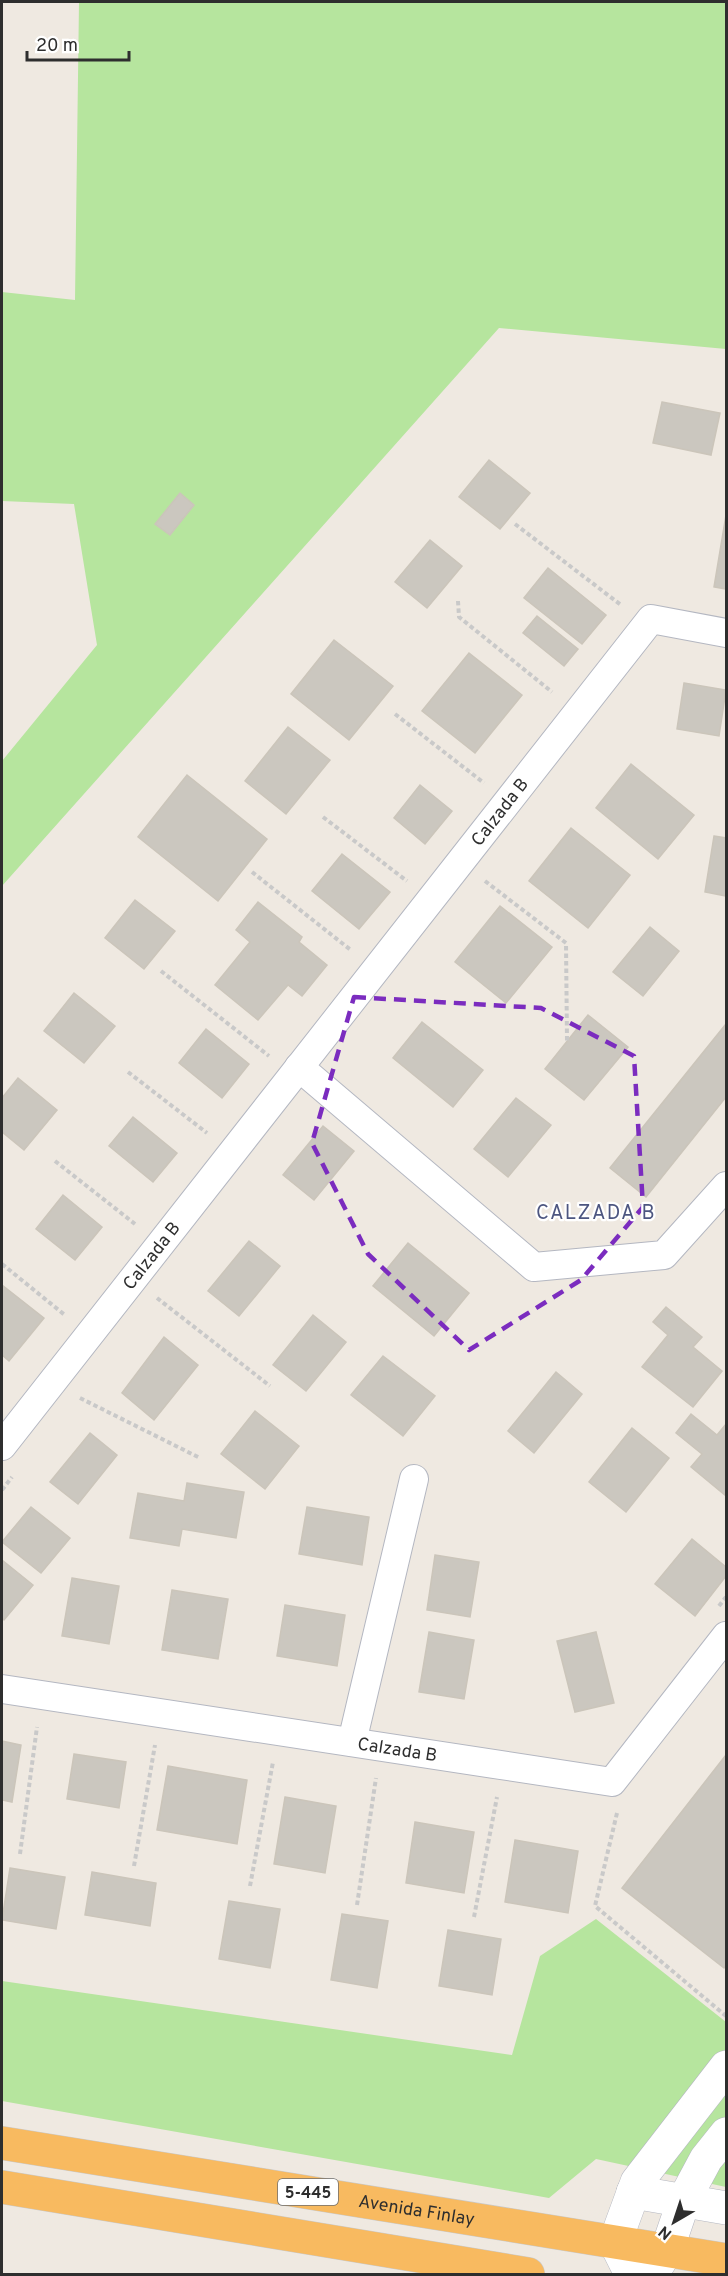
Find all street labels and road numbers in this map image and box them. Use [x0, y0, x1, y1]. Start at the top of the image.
street label: Calzada B [467, 774, 535, 852]
street label: Calzada B [119, 1218, 186, 1295]
street label: Calzada B [356, 1733, 439, 1768]
road number: 5-445 [278, 2179, 338, 2205]
street label: Avenida Finlay [357, 2191, 476, 2232]

